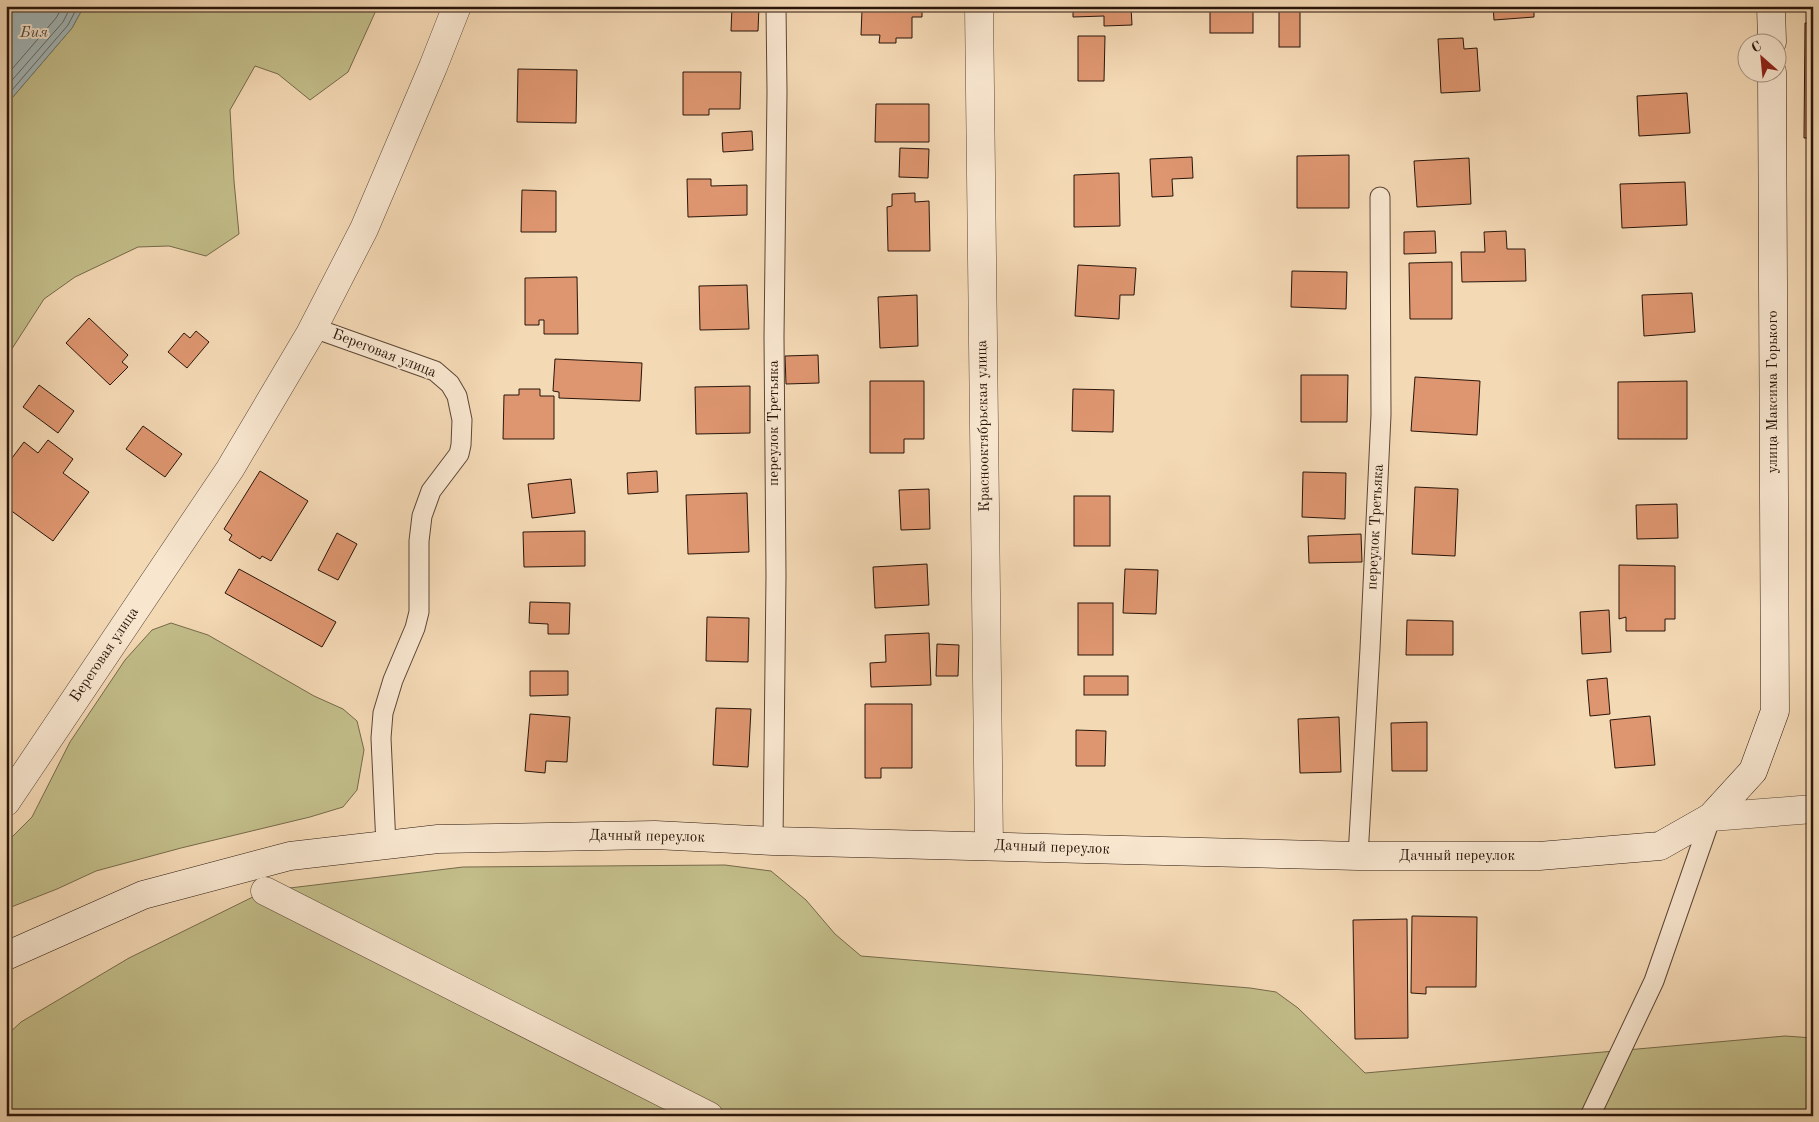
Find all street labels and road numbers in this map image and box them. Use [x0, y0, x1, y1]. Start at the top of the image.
street label: улица Максима Горького [1766, 310, 1781, 474]
street label: Береговая улица [330, 327, 439, 381]
street label: Краснооктябрьская улица [975, 339, 993, 512]
street label: переулок Третьяка [767, 360, 782, 486]
street label: переулок Третьяка [1365, 463, 1387, 590]
street label: Береговая улица [68, 605, 142, 705]
street label: Дачный переулок [589, 828, 706, 846]
street label: Дачный переулок [994, 838, 1111, 858]
street label: Дачный переулок [1399, 849, 1515, 864]

